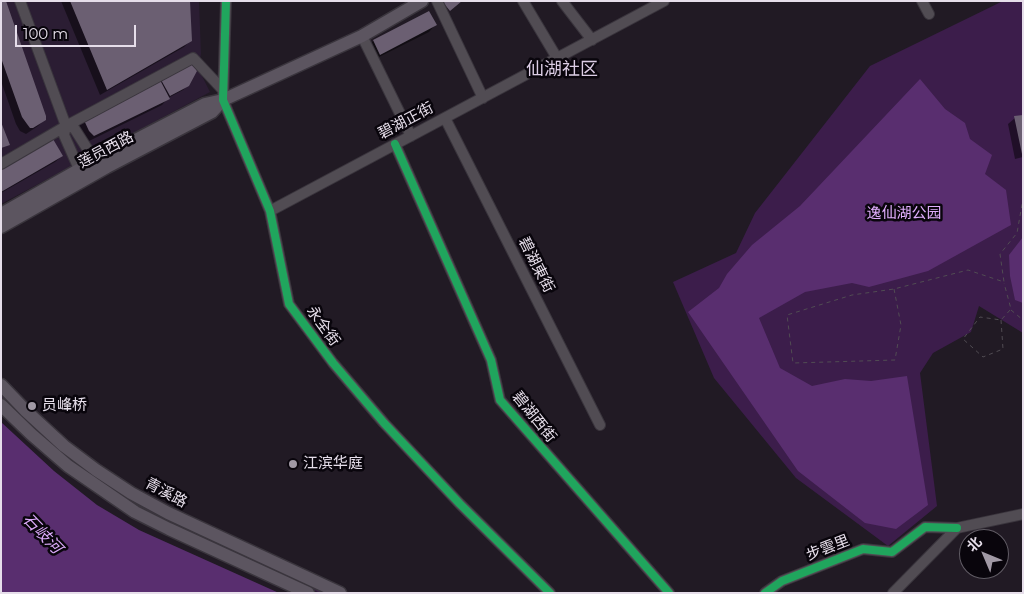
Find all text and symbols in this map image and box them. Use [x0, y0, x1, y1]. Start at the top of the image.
scale bar [18, 15, 139, 47]
text: 100 m [23, 24, 68, 43]
district label: 仙湖社区 [526, 59, 598, 81]
street label: 碧湖正街 [375, 99, 437, 143]
street label: 莲员西路 [75, 128, 137, 172]
park label: 逸仙湖公园 [867, 205, 941, 223]
street label: 碧湖東街 [514, 234, 558, 296]
street label: 永全街 [302, 303, 344, 349]
street label: 碧湖西街 [508, 388, 560, 446]
place label: 员峰桥 [42, 397, 87, 415]
marker: 员峰桥 [26, 400, 38, 412]
place label: 江滨华庭 [303, 455, 363, 473]
marker: 江滨华庭 [287, 458, 299, 470]
street label: 青溪路 [142, 474, 190, 512]
water label: 石岐河 [18, 510, 66, 558]
north arrow [959, 529, 1009, 579]
street label: 步雲里 [804, 532, 852, 564]
text: 北 [963, 533, 985, 555]

